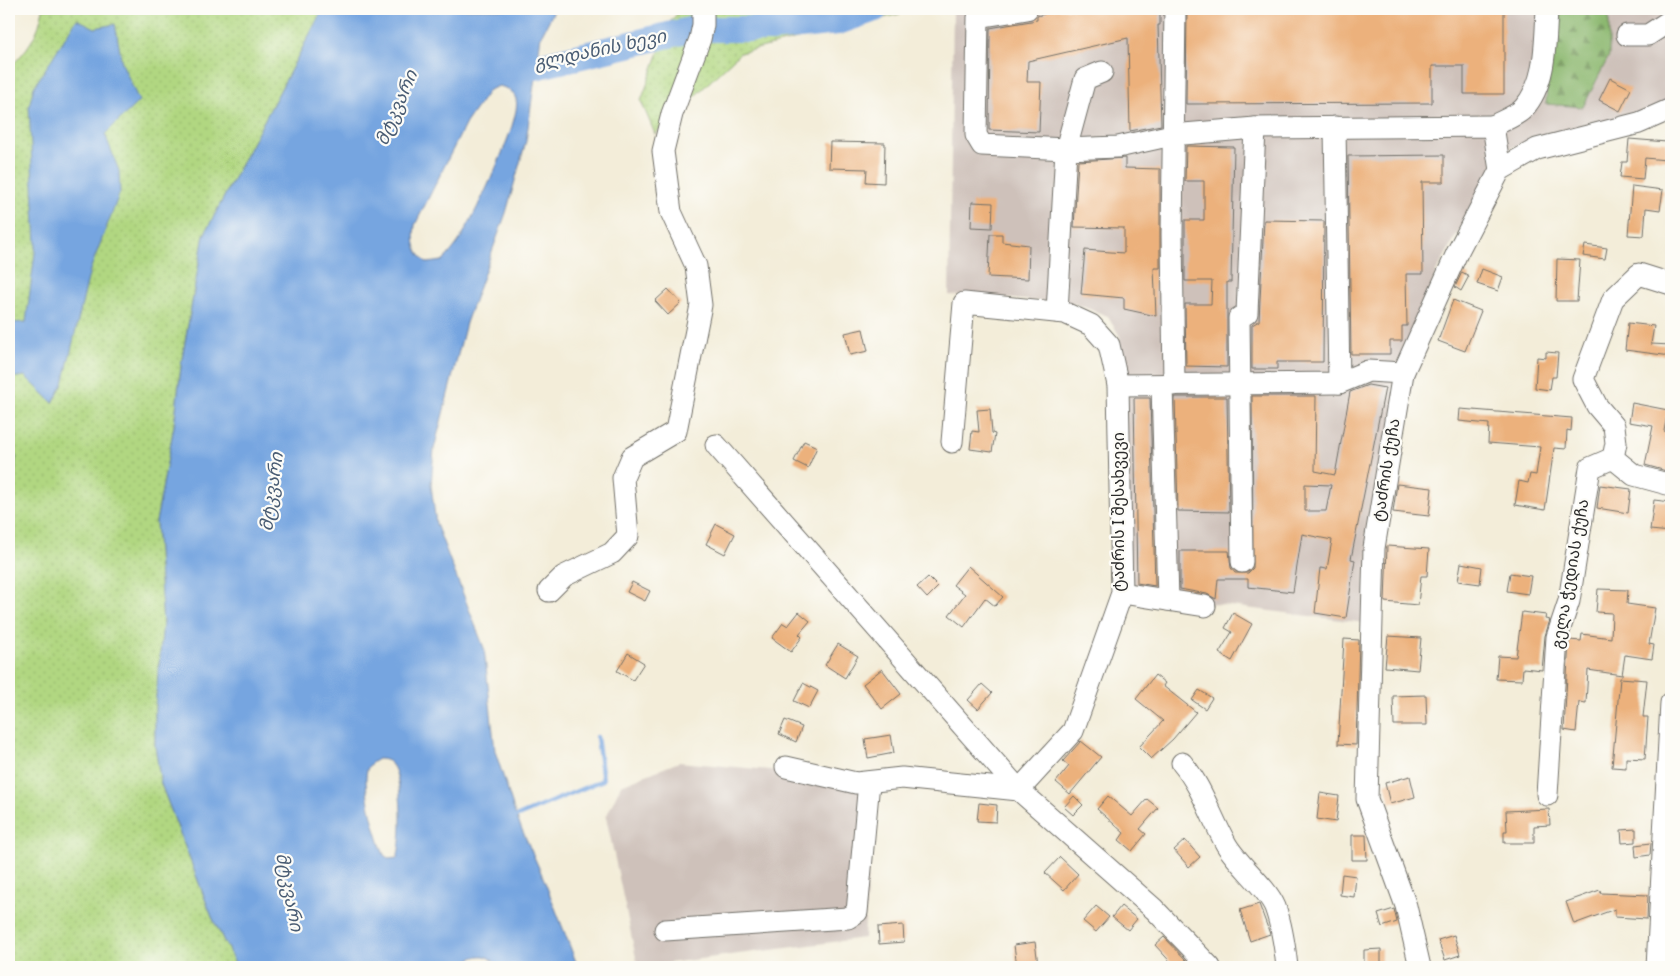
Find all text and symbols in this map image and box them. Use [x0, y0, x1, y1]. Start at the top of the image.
water label: გლდანის ხევი [532, 26, 669, 74]
water label: მტკვარი [372, 67, 422, 149]
street label: ტაძრის ქუჩა [1369, 417, 1405, 523]
street label: ტაძრის I შესახვევი [1110, 432, 1129, 592]
water label: მტკვარი [256, 451, 288, 533]
street label: გელა ჭედიას ქუჩა [1548, 498, 1594, 650]
water label: მტკვარი [271, 851, 307, 934]

